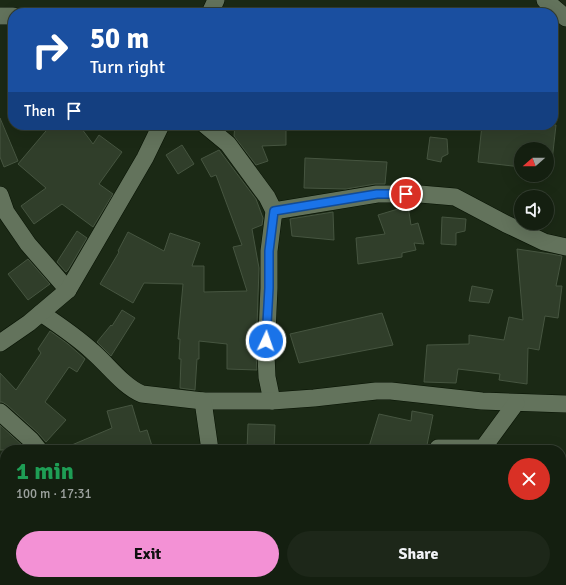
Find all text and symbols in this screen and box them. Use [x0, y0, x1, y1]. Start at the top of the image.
text: 50 m [90, 22, 149, 56]
icon: right [24, 24, 76, 76]
text: Turn right [90, 56, 165, 78]
icon: arrive [63, 100, 85, 122]
text: Then [24, 102, 55, 120]
north arrow [514, 142, 554, 182]
map controls [514, 142, 554, 230]
pin [389, 177, 423, 211]
icon: arrive [395, 183, 417, 205]
button: sound [514, 190, 554, 230]
position arrow [245, 320, 287, 362]
text: 1 min [16, 456, 74, 486]
button: close [508, 458, 550, 500]
text: 100 m · 17:31 [16, 486, 92, 502]
button: Exit [16, 531, 279, 577]
button: Share [287, 531, 550, 577]

